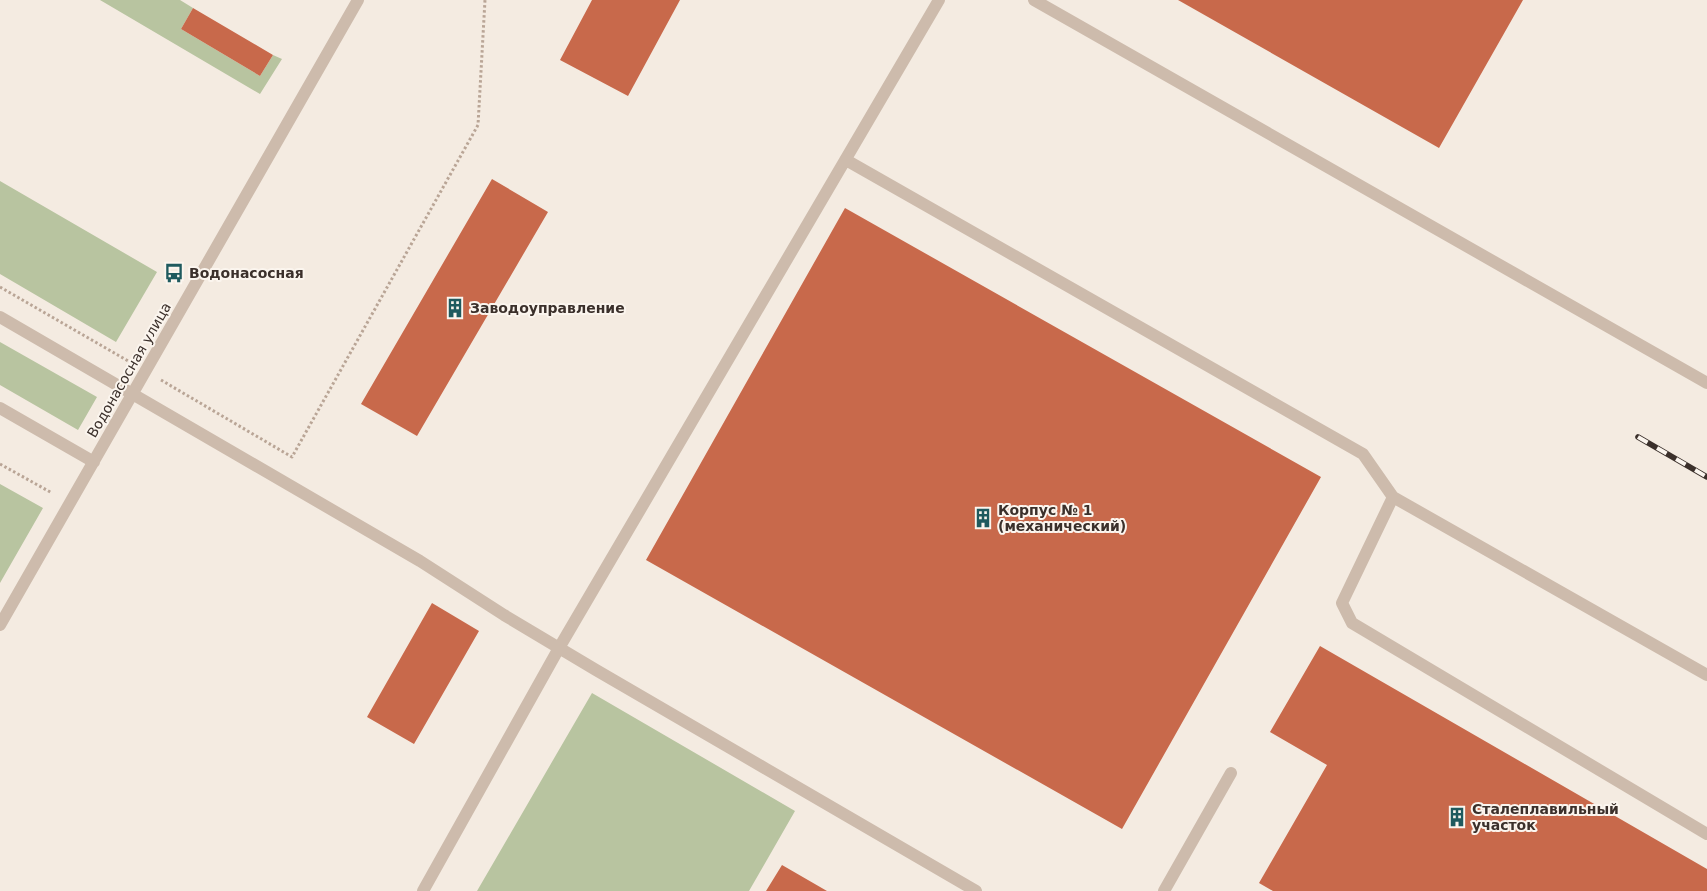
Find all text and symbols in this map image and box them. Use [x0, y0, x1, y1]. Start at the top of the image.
bus stop icon: Водонасосная [163, 262, 185, 284]
place label: Водонасосная [189, 265, 304, 281]
building icon: Заводоуправление [444, 297, 466, 319]
street label: Водонасосная улица [84, 300, 174, 440]
place label: Заводоуправление [470, 300, 625, 316]
place label: Корпус № 1 (механический) [998, 502, 1126, 534]
building icon: Корпус № 1 (механический) [972, 507, 994, 529]
place label: Сталеплавильный участок [1472, 801, 1619, 833]
building icon: Сталеплавильный участок [1446, 806, 1468, 828]

